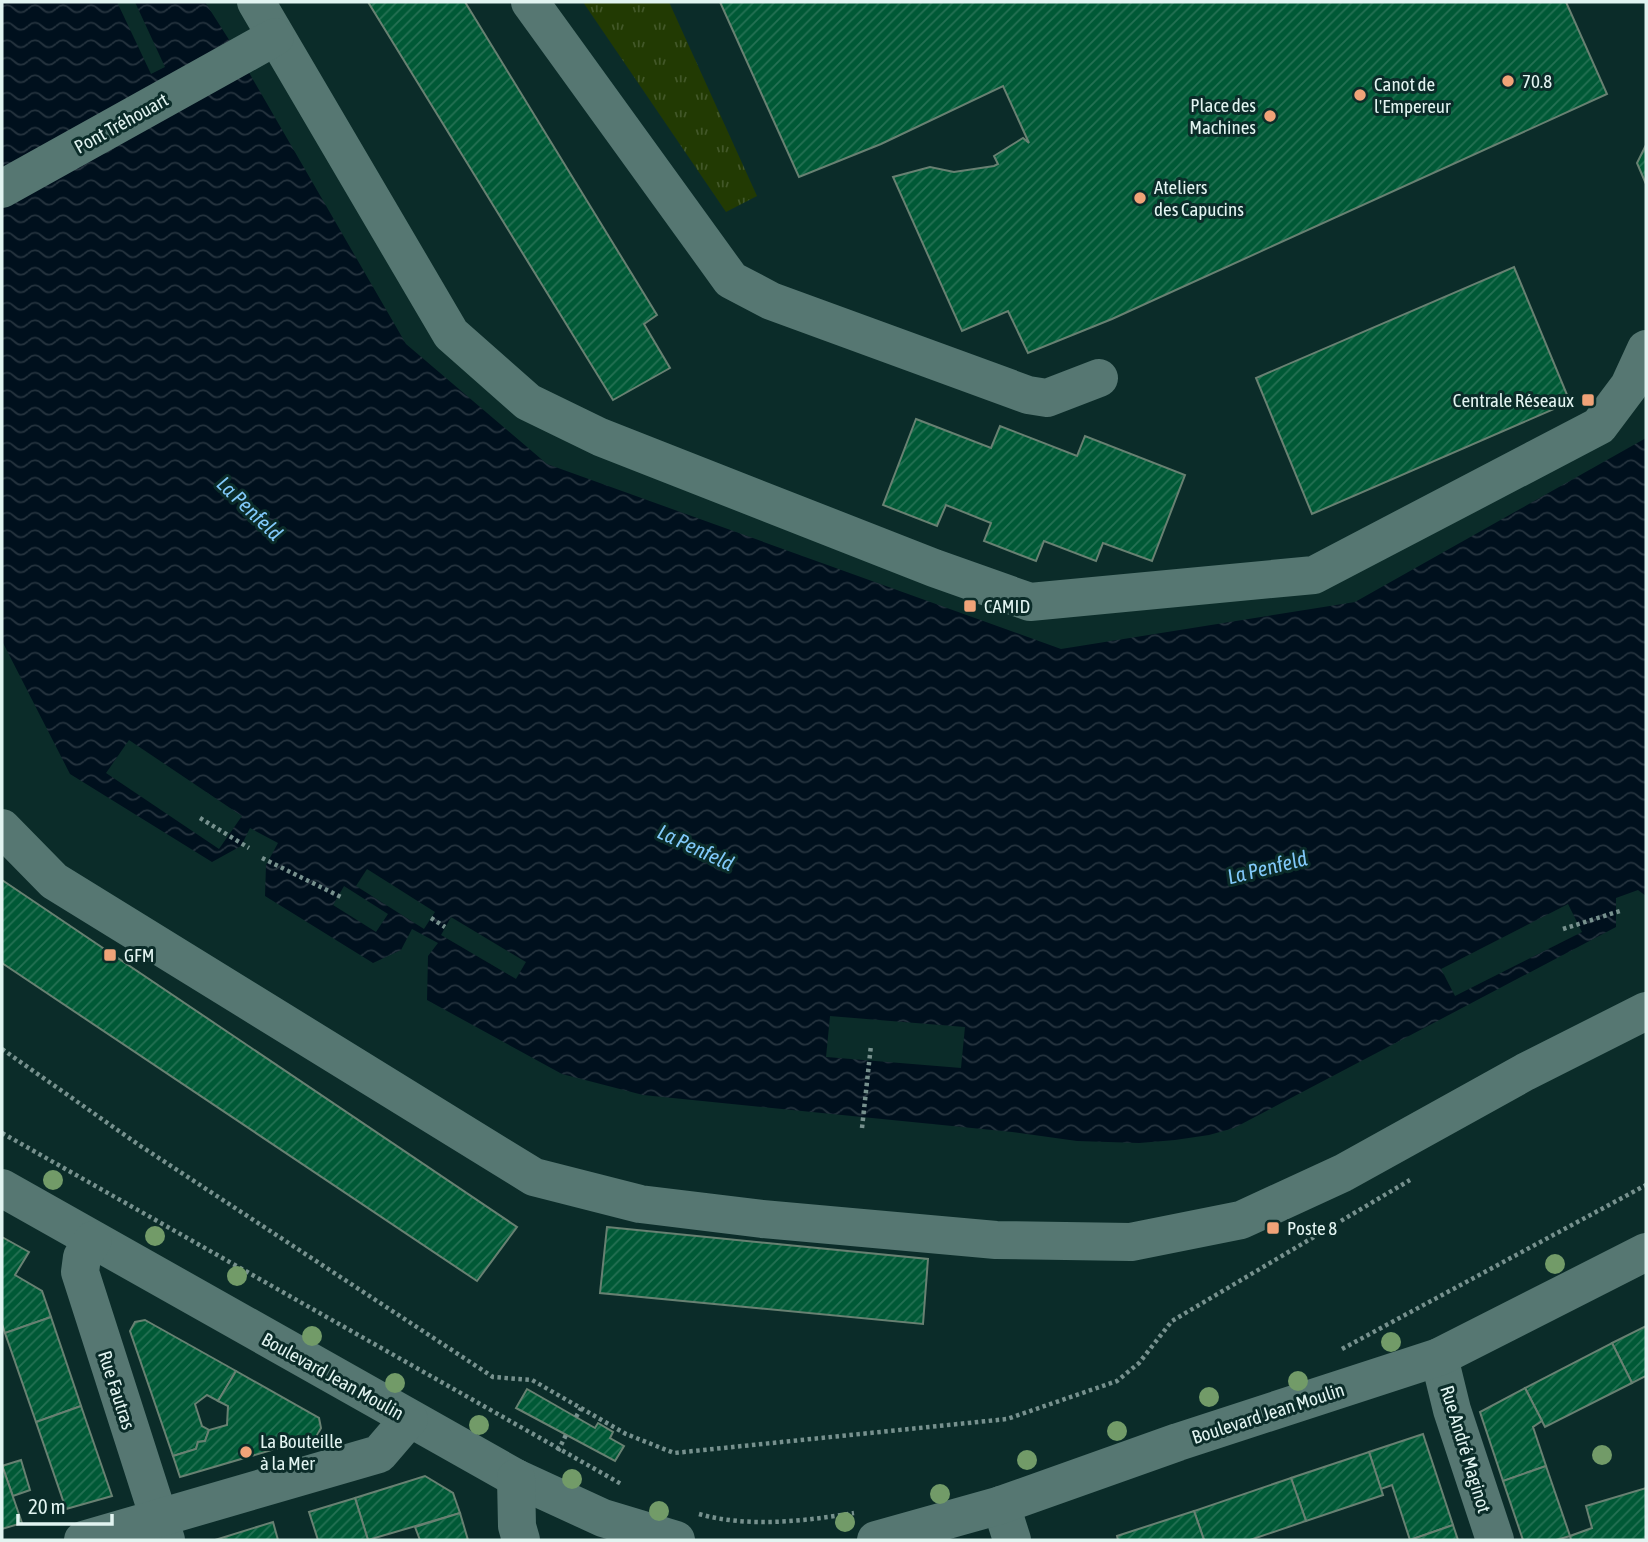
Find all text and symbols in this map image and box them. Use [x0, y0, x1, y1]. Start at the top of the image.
place label: 70.8 [1522, 70, 1552, 92]
place label: Canot de l'Empereur [1374, 73, 1451, 117]
marker: 70.8 [1500, 73, 1516, 89]
marker: Canot de l'Empereur [1352, 87, 1368, 103]
street label: Pont Tréhouart [70, 88, 172, 158]
place label: Place des Machines [1189, 94, 1256, 138]
marker: Place des Machines [1262, 108, 1278, 124]
place label: Ateliers des Capucins [1154, 176, 1244, 220]
marker: Ateliers des Capucins [1132, 190, 1148, 206]
place label: Centrale Réseaux [1453, 389, 1574, 411]
marker: Centrale Réseaux [1580, 392, 1596, 408]
water label: La Penfeld [212, 471, 288, 545]
place label: CAMID [984, 595, 1030, 617]
marker: CAMID [962, 598, 978, 614]
water label: La Penfeld [654, 819, 738, 875]
water label: La Penfeld [1225, 846, 1309, 888]
place label: GFM [124, 944, 154, 966]
marker: GFM [102, 947, 118, 963]
place label: Poste 8 [1287, 1217, 1337, 1239]
marker: Poste 8 [1265, 1220, 1281, 1236]
street label: Boulevard Jean Moulin [258, 1328, 408, 1424]
street label: Rue Fautras [94, 1348, 140, 1432]
street label: Boulevard Jean Moulin [1189, 1378, 1347, 1448]
street label: Rue André Maginot [1436, 1383, 1496, 1515]
place label: La Bouteille à la Mer [260, 1430, 343, 1474]
marker: La Bouteille à la Mer [238, 1444, 254, 1460]
scale bar [18, 1482, 112, 1526]
text: 20 m [28, 1494, 66, 1518]

